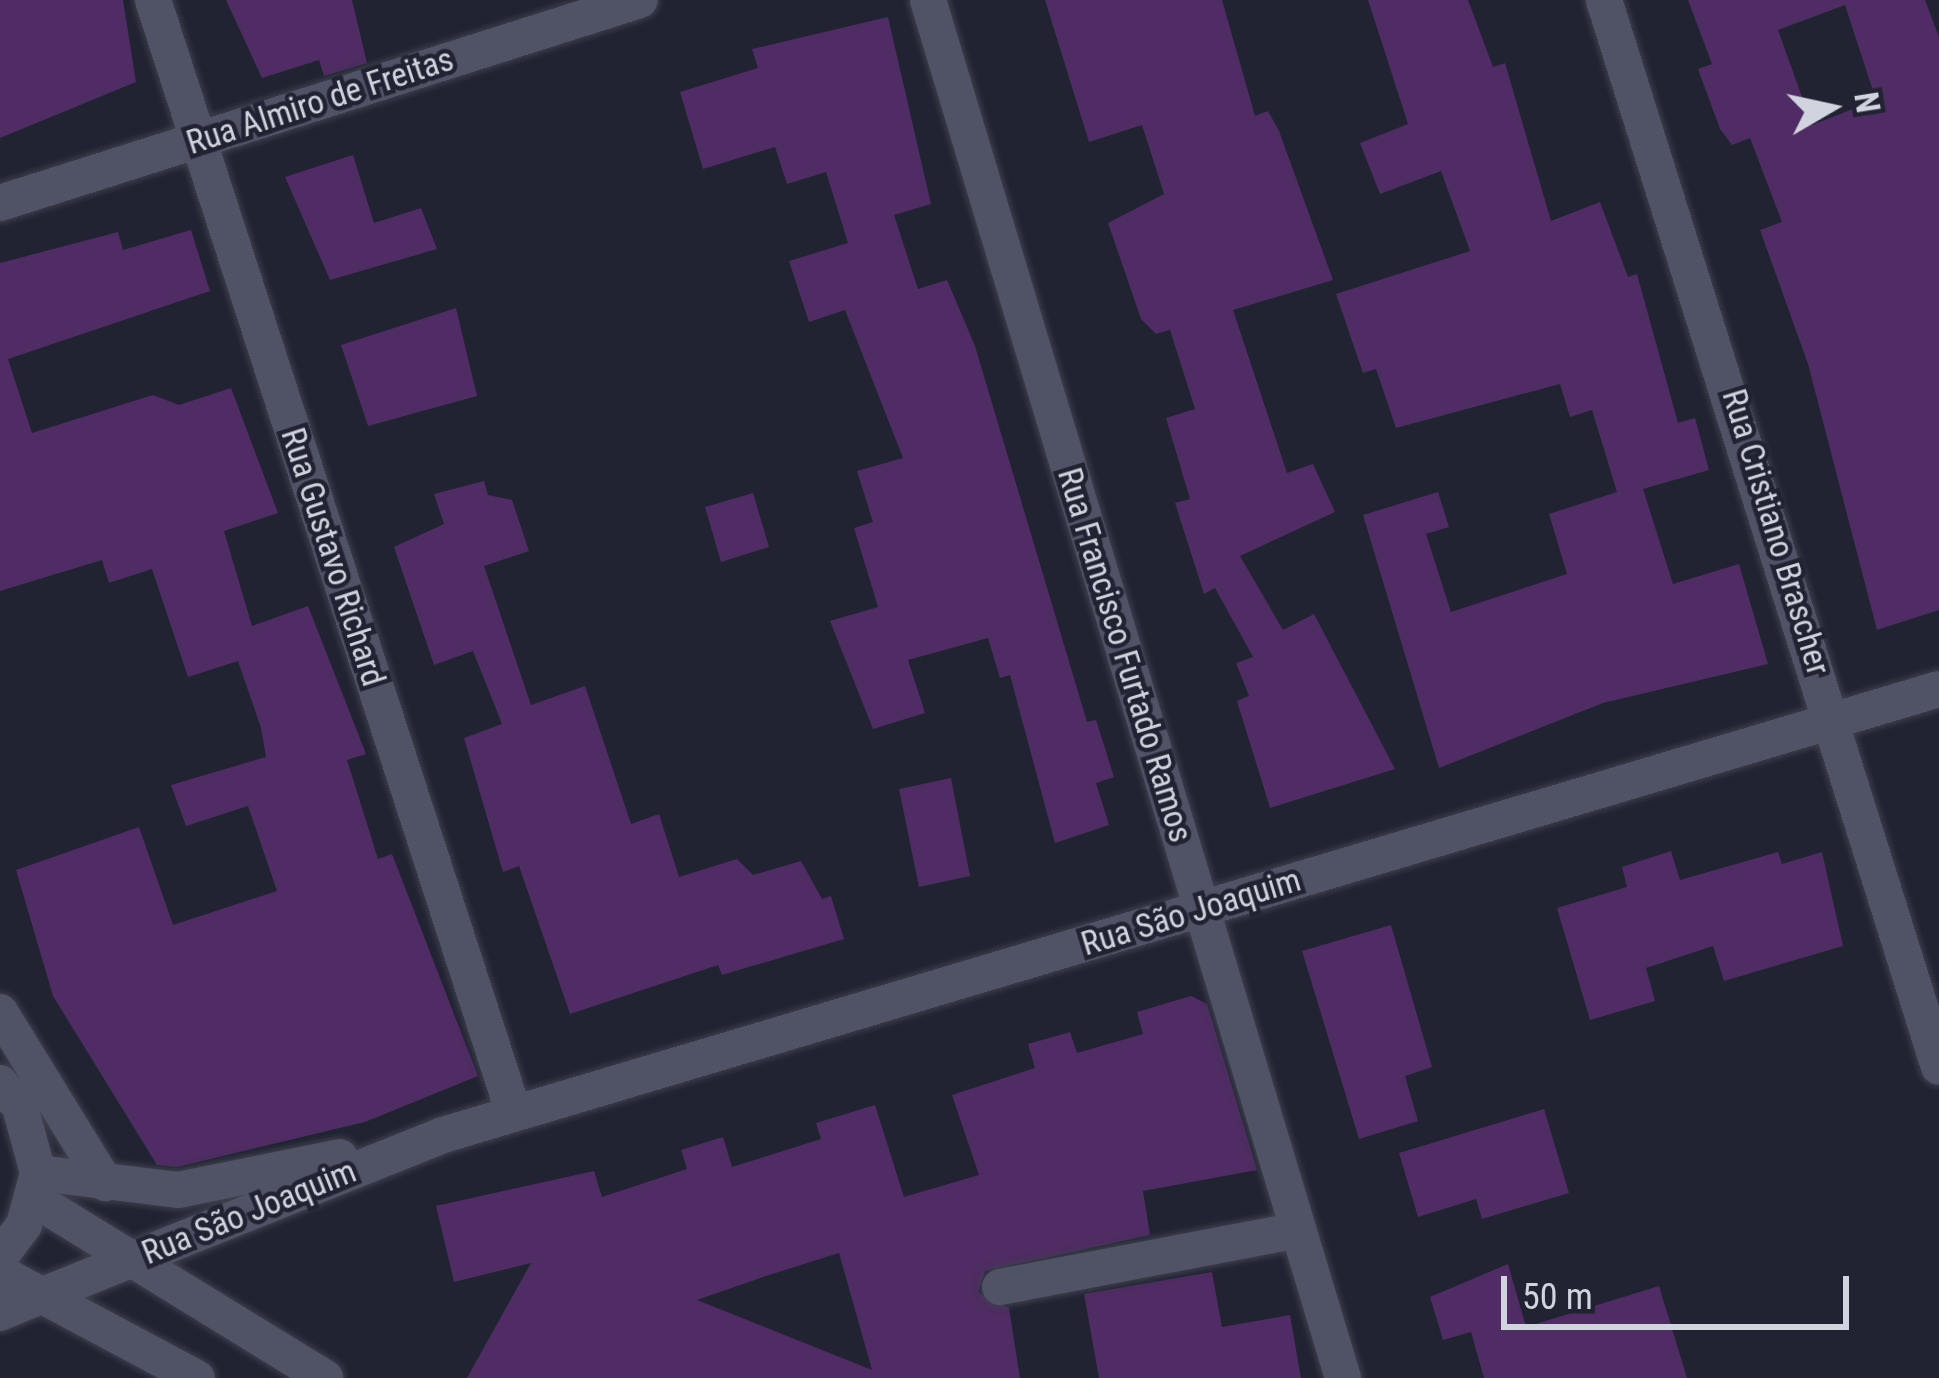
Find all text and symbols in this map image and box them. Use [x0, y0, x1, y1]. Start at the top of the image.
street label: Rua Almiro de Freitas [182, 39, 458, 163]
north arrow [1771, 48, 1891, 168]
text: N [1846, 89, 1888, 115]
street label: Rua Cristiano Brascher [1714, 384, 1838, 680]
street label: Rua Gustavo Richard [273, 423, 393, 691]
street label: Rua Francisco Furtado Ramos [1049, 463, 1201, 847]
street label: Rua São Joaquim [1077, 860, 1305, 964]
street label: Rua São Joaquim [136, 1151, 362, 1273]
scale bar [1507, 1252, 1855, 1326]
text: 50 m [1522, 1276, 1593, 1318]

